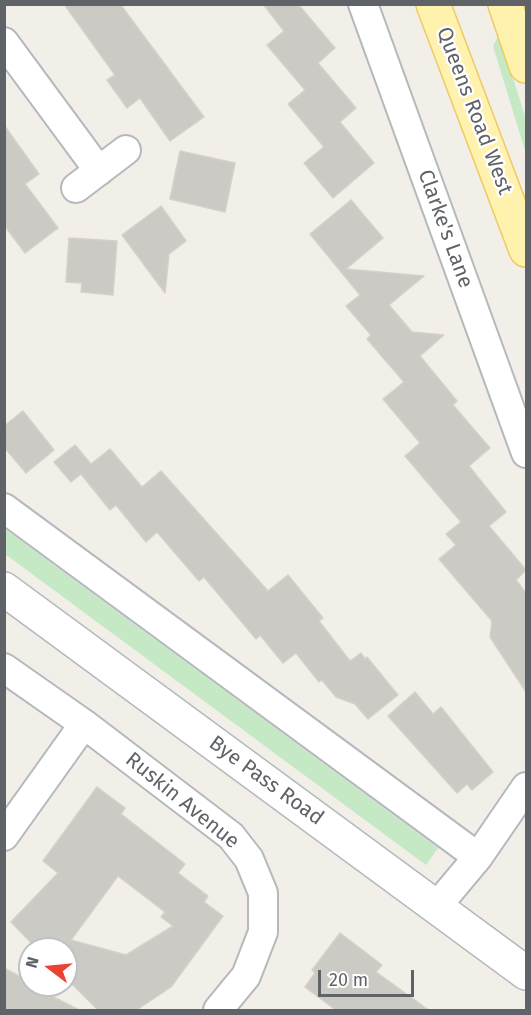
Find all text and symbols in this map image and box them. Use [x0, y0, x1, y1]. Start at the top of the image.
street label: Queens Road West [430, 24, 518, 198]
street label: Clarke's Lane [412, 166, 478, 292]
street label: Bye Pass Road [204, 731, 328, 831]
street label: Ruskin Avenue [120, 747, 244, 855]
north arrow [18, 937, 78, 997]
text: N [22, 955, 43, 970]
scale bar [321, 958, 417, 996]
text: 20 m [329, 969, 368, 991]

